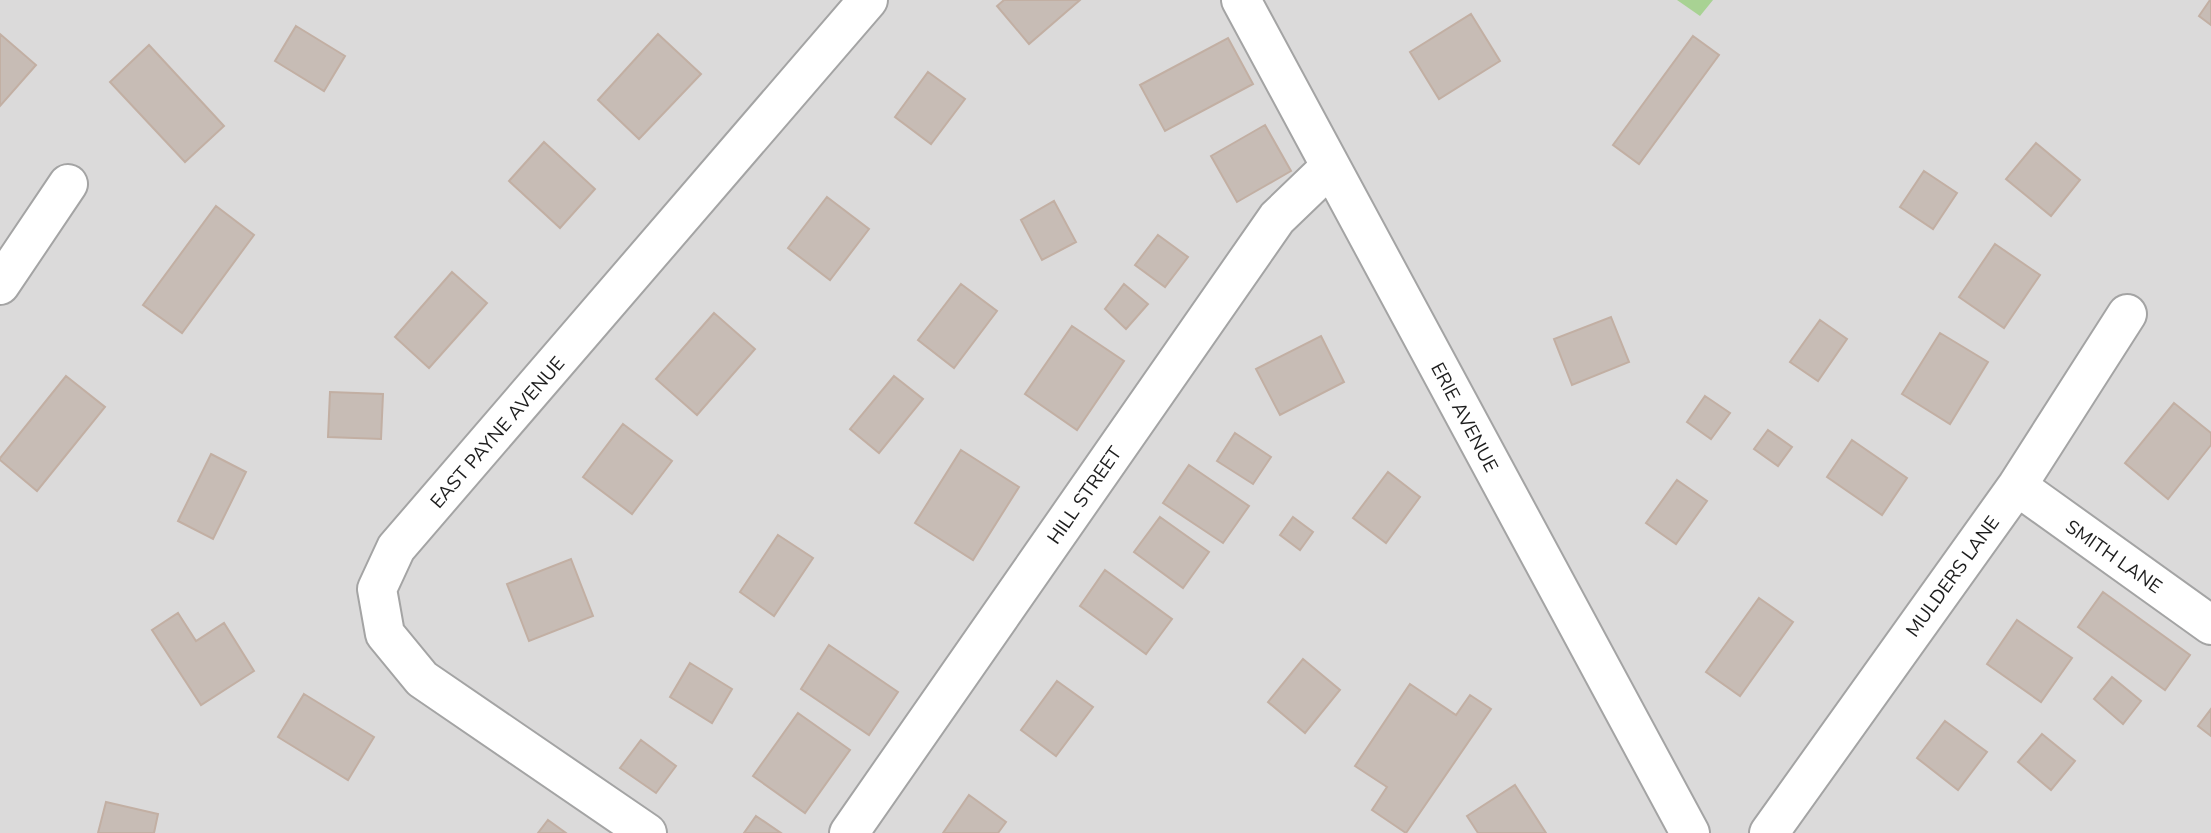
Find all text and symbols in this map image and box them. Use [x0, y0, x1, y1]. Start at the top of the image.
street label: EAST PAYNE AVENUE [425, 351, 571, 514]
street label: ERIE AVENUE [1424, 358, 1504, 477]
street label: HILL STREET [1042, 441, 1128, 550]
street label: MULDERS LANE [1900, 511, 2006, 642]
street label: SMITH LANE [2060, 514, 2167, 600]

